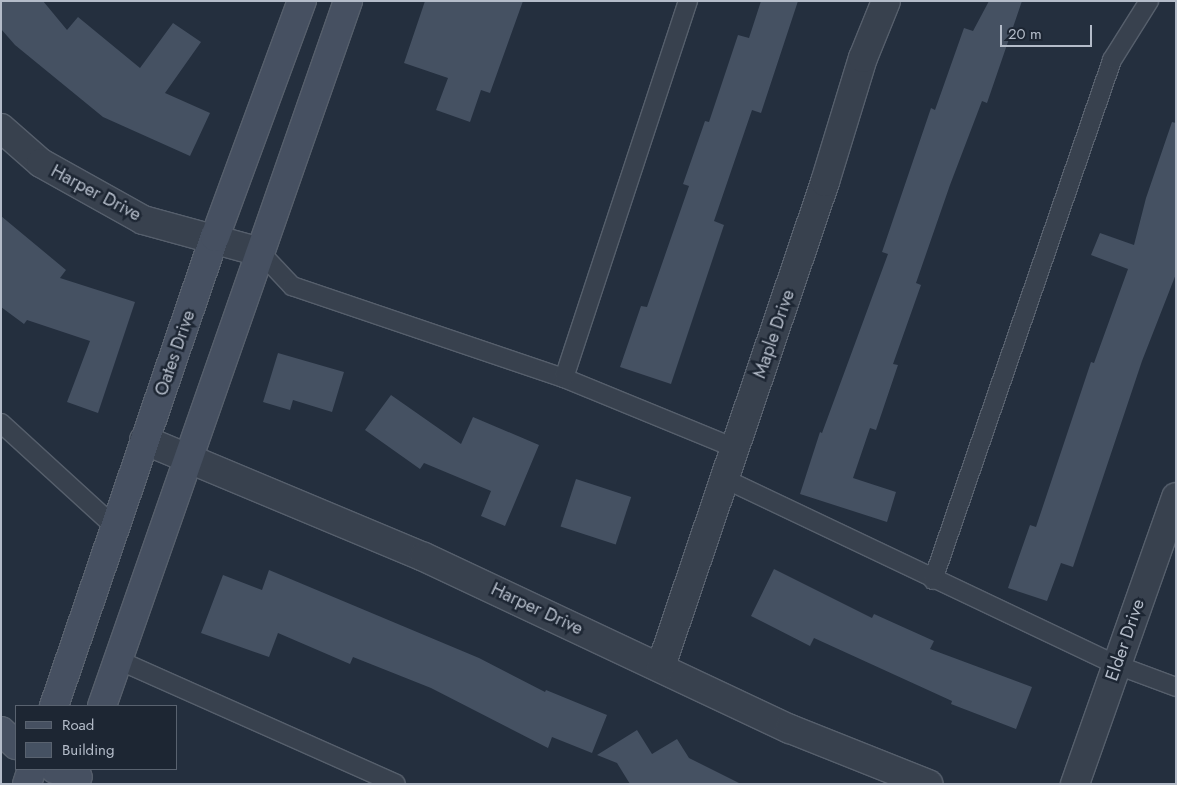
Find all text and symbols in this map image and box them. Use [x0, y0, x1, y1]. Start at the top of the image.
scale bar [1002, 15, 1094, 47]
text: 20 m [1008, 23, 1042, 45]
street label: Harper Drive [47, 160, 145, 226]
street label: Maple Drive [749, 287, 799, 381]
street label: Oates Drive [150, 307, 200, 399]
street label: Harper Drive [488, 578, 586, 640]
street label: Elder Drive [1101, 596, 1149, 684]
legend [15, 705, 178, 770]
text: Road [62, 714, 94, 736]
text: Building [62, 739, 114, 761]

